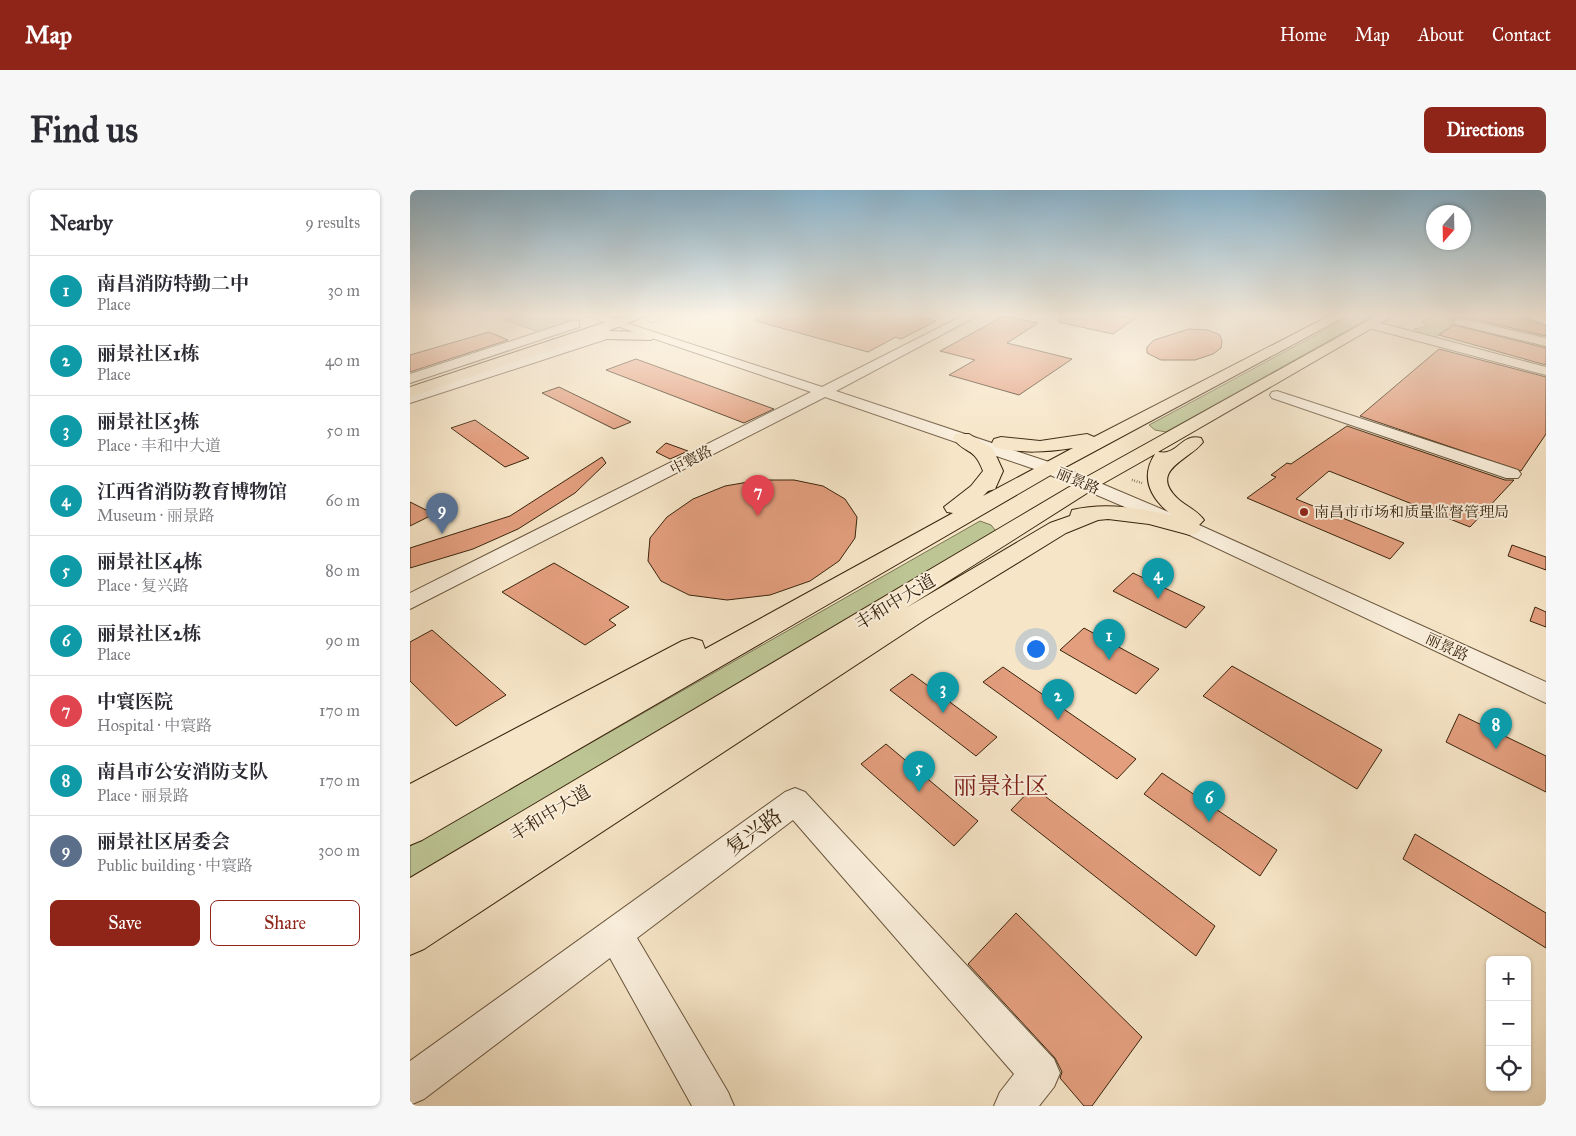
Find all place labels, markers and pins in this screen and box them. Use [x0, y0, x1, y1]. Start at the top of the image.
pin: 7 [742, 475, 774, 516]
pin: 9 [426, 493, 458, 534]
place label: 南昌市市场和质量监督管理局 [1314, 503, 1509, 521]
marker: 南昌市市场和质量监督管理局 [1298, 506, 1310, 518]
pin: 4 [1142, 558, 1174, 599]
pin: 1 [1093, 619, 1125, 660]
pin: 3 [927, 672, 959, 713]
pin: 2 [1042, 679, 1074, 720]
pin: 8 [1480, 708, 1512, 749]
pin: 5 [903, 751, 935, 792]
pin: 6 [1193, 781, 1225, 822]

